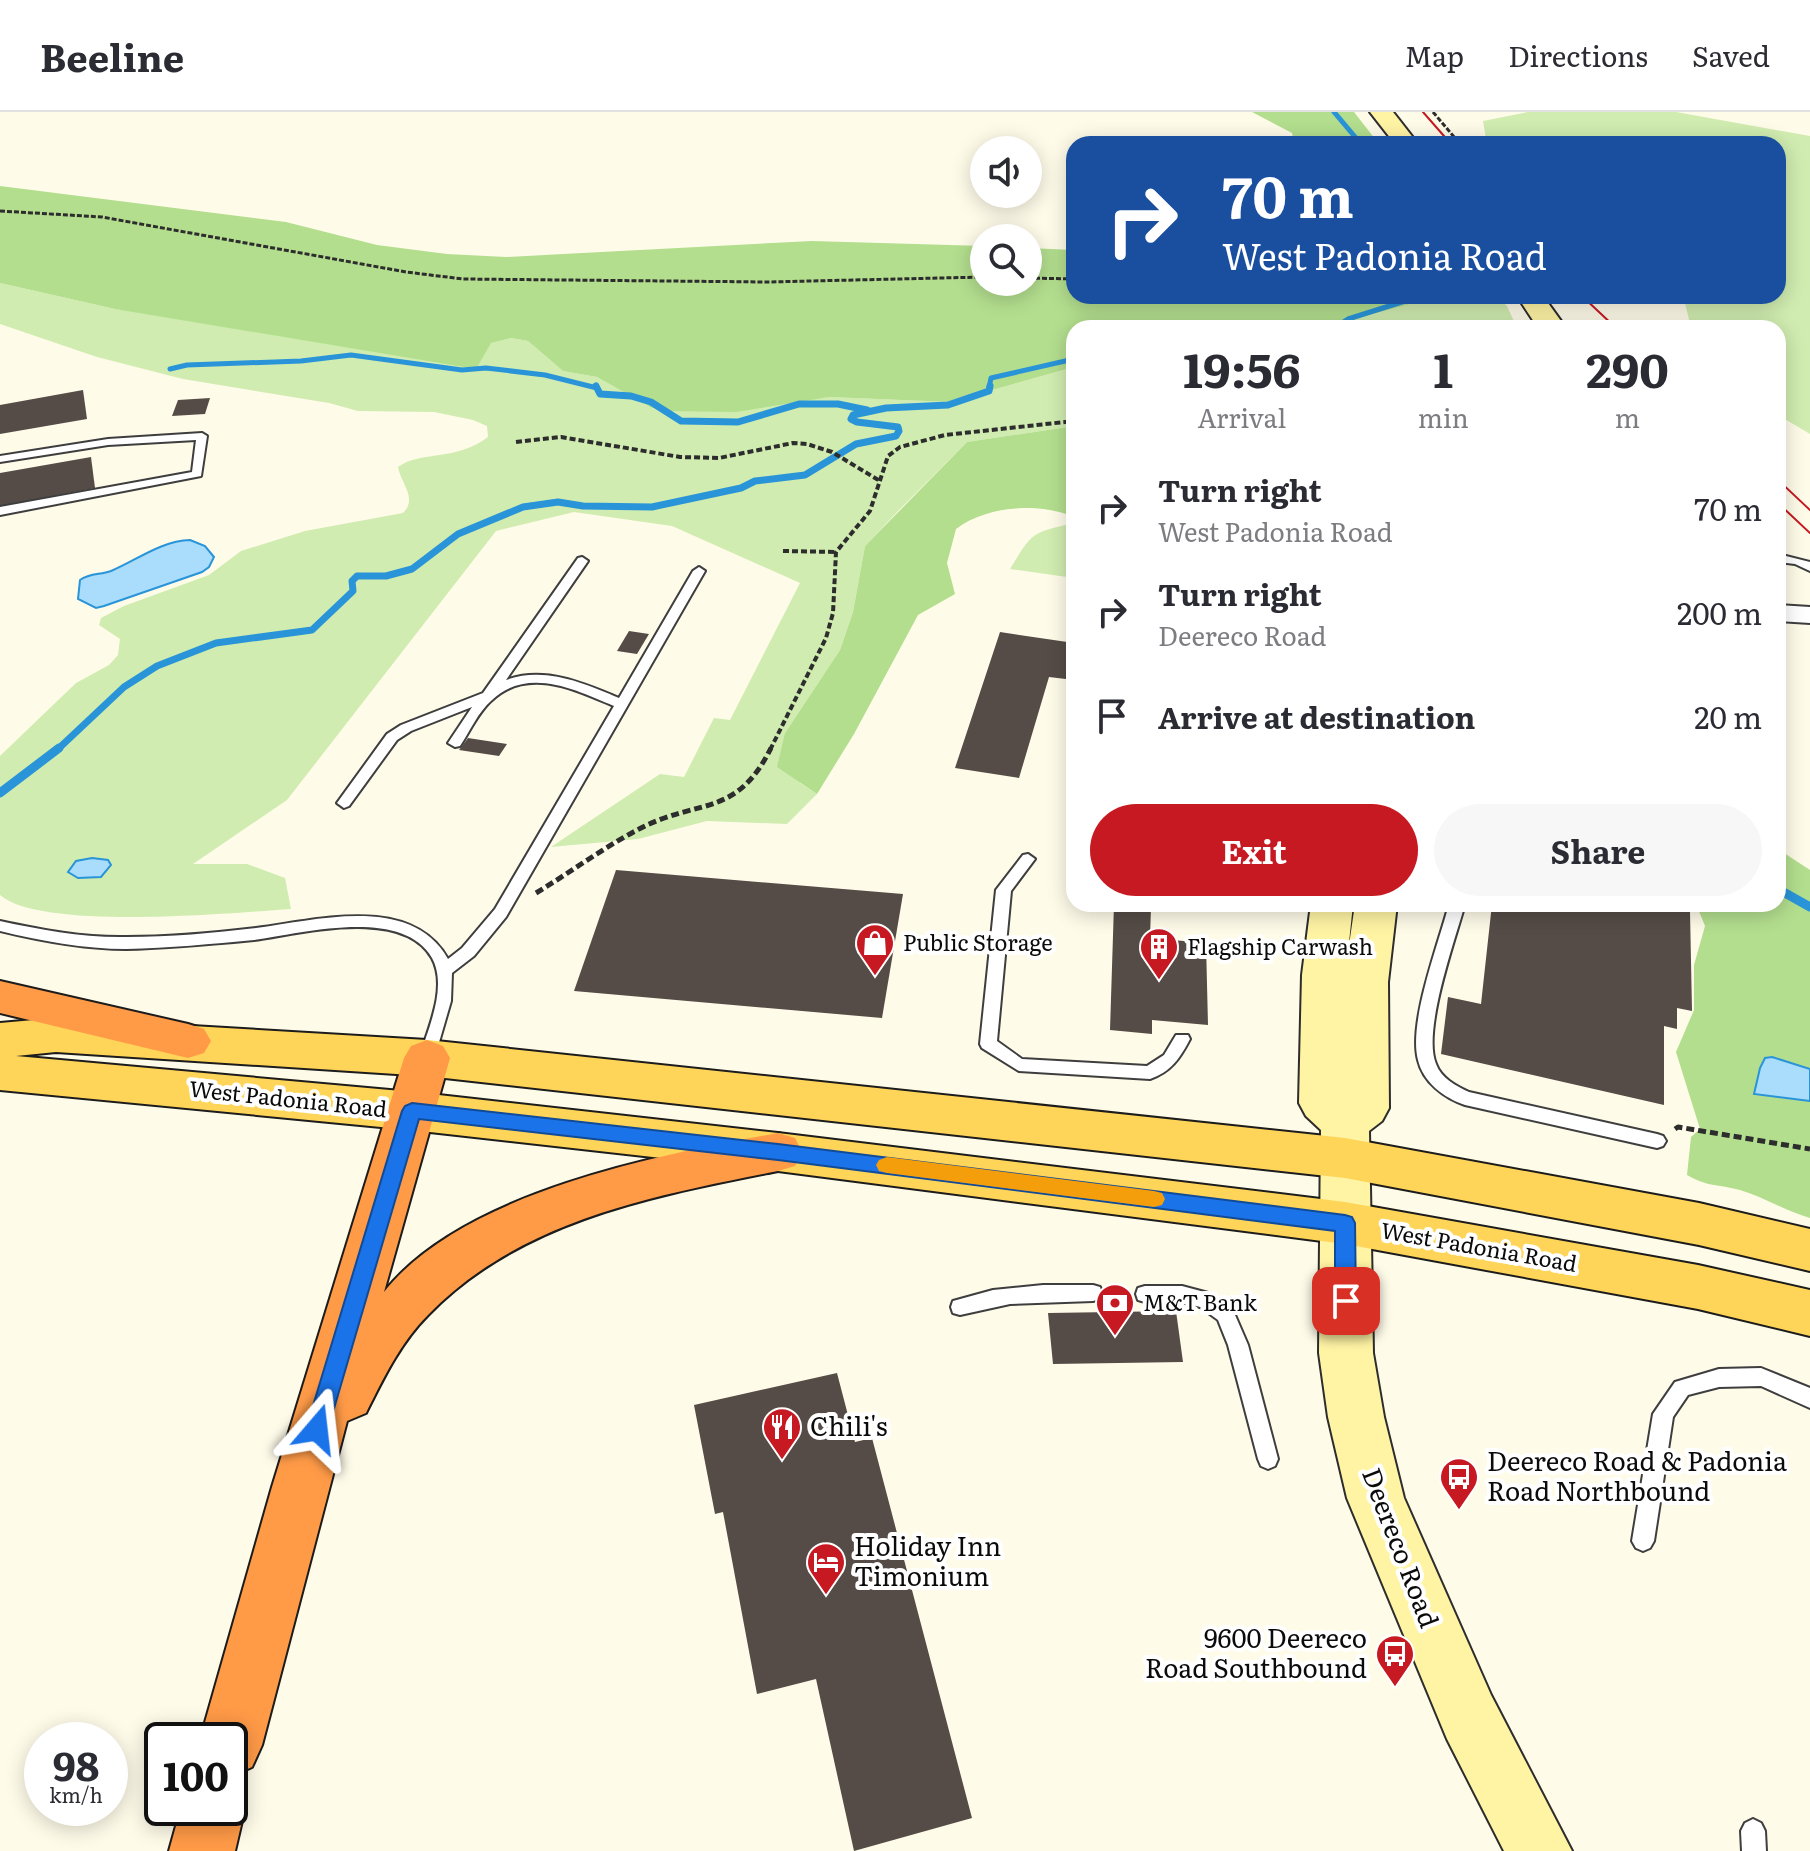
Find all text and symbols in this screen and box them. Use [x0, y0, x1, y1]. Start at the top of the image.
text: Beeline [40, 27, 184, 84]
text: Map [1405, 34, 1464, 76]
text: Directions [1508, 34, 1648, 76]
text: Saved [1692, 34, 1770, 76]
map controls [970, 136, 1042, 296]
button: sound [970, 136, 1042, 208]
text: 70 m [1222, 152, 1354, 235]
icon: right [1090, 168, 1194, 272]
button: search [970, 224, 1042, 296]
text: West Padonia Road [1222, 228, 1547, 281]
text: 19:56 [1183, 332, 1301, 403]
text: 1 [1433, 332, 1453, 403]
text: 290 [1586, 332, 1669, 403]
text: Arrival [1197, 397, 1286, 436]
text: min [1418, 397, 1469, 436]
text: m [1615, 397, 1640, 436]
text: Turn right [1158, 467, 1322, 511]
icon: right [1090, 486, 1134, 530]
text: 70 m [1694, 486, 1762, 530]
text: West Padonia Road [1158, 511, 1393, 550]
text: Turn right [1158, 571, 1322, 615]
icon: right [1090, 590, 1134, 634]
text: 200 m [1677, 590, 1762, 634]
text: Deereco Road [1158, 615, 1327, 654]
icon: arrive [1090, 694, 1134, 738]
text: Arrive at destination [1158, 694, 1475, 738]
text: 20 m [1694, 694, 1762, 738]
button: Exit [1090, 804, 1418, 896]
button: Share [1434, 804, 1762, 896]
shop icon: Public Storage [854, 922, 896, 977]
place label: Public Storage [903, 925, 1053, 958]
building icon: Flagship Carwash [1138, 926, 1180, 981]
place label: Flagship Carwash [1187, 929, 1373, 962]
street label: West Padonia Road [188, 1071, 389, 1124]
street label: West Padonia Road [1379, 1212, 1580, 1279]
pin [1312, 1267, 1380, 1335]
icon: arrive [1324, 1279, 1368, 1323]
bank icon: M&T Bank [1094, 1282, 1136, 1337]
place label: M&T Bank [1143, 1285, 1258, 1318]
position arrow [275, 1387, 359, 1471]
place label: Chili's [810, 1405, 887, 1444]
restaurant icon: Chili's [761, 1406, 803, 1461]
place label: Deereco Road & Padonia Road Northbound [1487, 1440, 1787, 1509]
bus stop icon: Deereco Road & Padonia Road Northbound [1438, 1456, 1480, 1511]
street label: Deereco Road [1354, 1461, 1451, 1633]
place label: Holiday Inn Timonium [854, 1525, 1001, 1594]
hotel icon: Holiday Inn Timonium [805, 1541, 847, 1596]
place label: 9600 Deereco Road Southbound [1145, 1617, 1367, 1686]
bus stop icon: 9600 Deereco Road Southbound [1374, 1633, 1416, 1688]
speed limit sign: 100 [144, 1722, 248, 1826]
text: 98 [53, 1734, 99, 1793]
text: km/h [49, 1779, 103, 1809]

